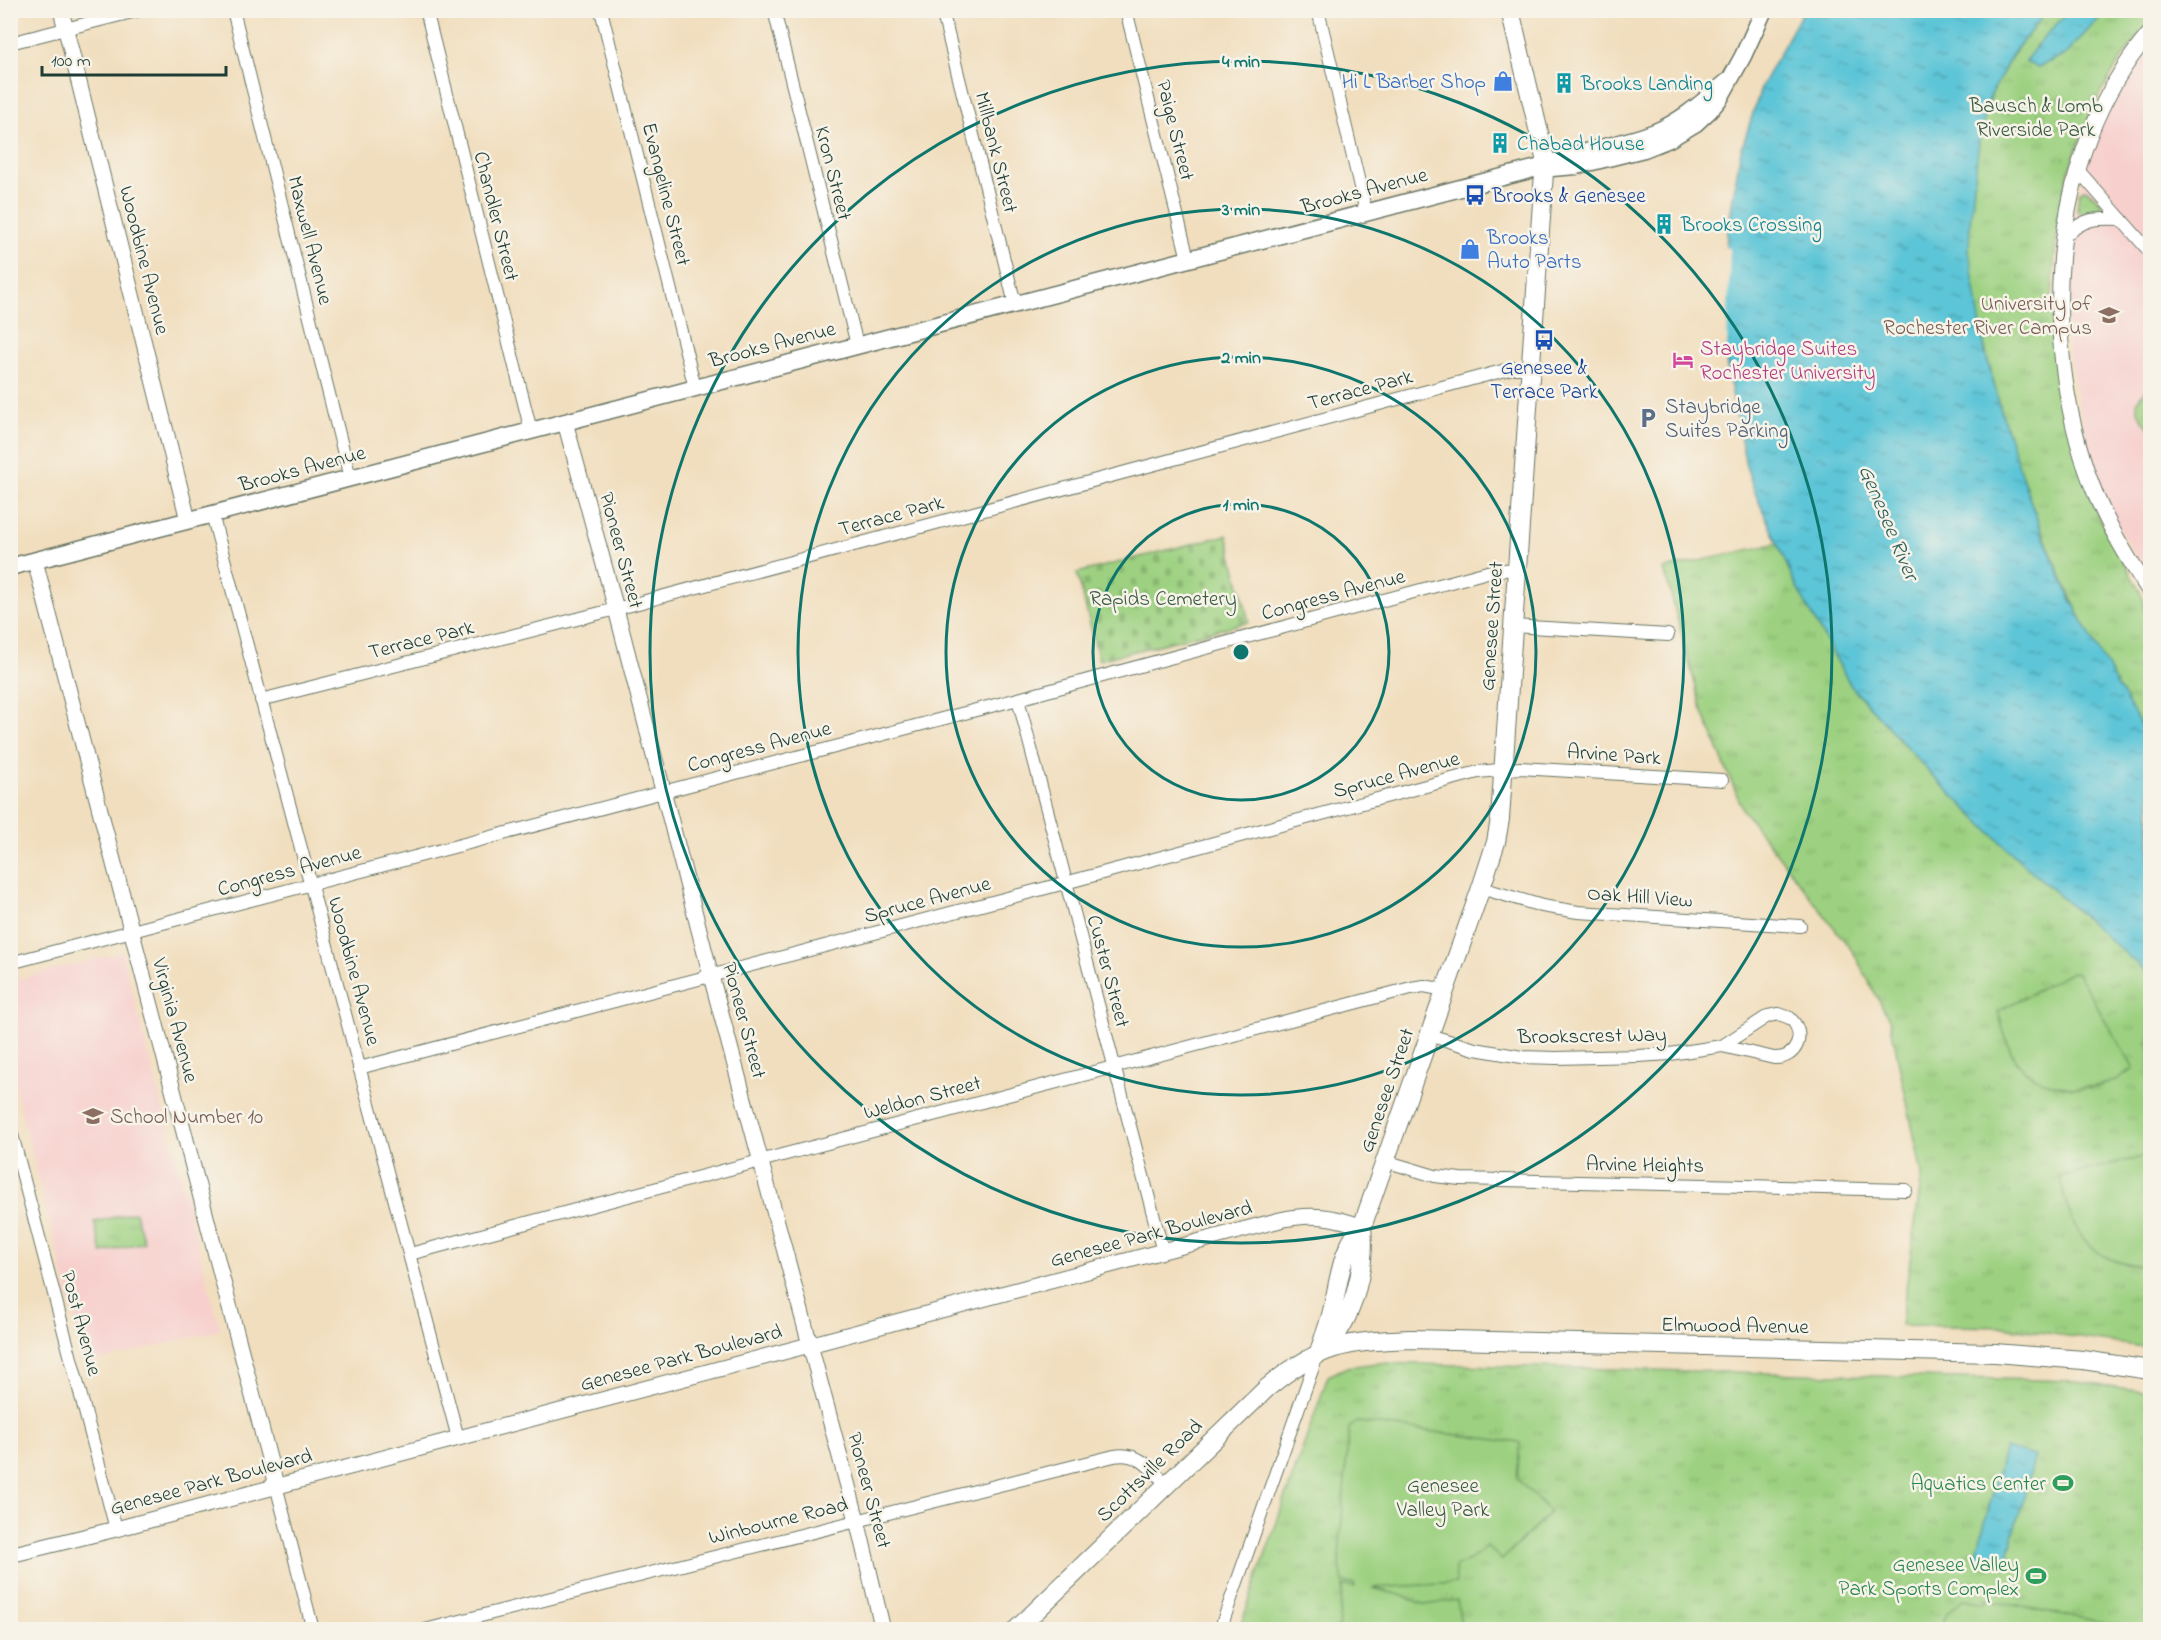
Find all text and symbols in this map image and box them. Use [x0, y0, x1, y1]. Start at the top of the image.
scale bar [42, 39, 226, 77]
text: 100 m [51, 49, 91, 75]
text: 4 min [1222, 50, 1260, 76]
place label: Hi L Barber Shop [1342, 68, 1486, 98]
shop icon: Hi L Barber Shop [1491, 69, 1515, 93]
place label: Brooks Landing [1580, 70, 1713, 102]
building icon: Brooks Landing [1552, 71, 1576, 95]
street label: Paige Street [1145, 77, 1201, 185]
street label: Millbank Street [966, 89, 1025, 216]
park label: Bausch & Lomb Riverside Park [1968, 92, 2103, 146]
street label: Evangeline Street [631, 120, 697, 270]
street label: Kron Street [806, 123, 858, 224]
place label: Chabad House [1517, 130, 1645, 160]
building icon: Chabad House [1488, 131, 1512, 155]
street label: Chandler Street [464, 149, 526, 284]
street label: Brooks Avenue [1297, 160, 1432, 223]
street label: Maxwell Avenue [279, 173, 340, 309]
place label: Brooks & Genesee [1491, 182, 1646, 212]
street label: Woodbine Avenue [110, 183, 176, 339]
bus stop icon: Brooks & Genesee [1463, 183, 1487, 207]
text: 3 min [1221, 198, 1260, 224]
place label: Brooks Crossing [1680, 211, 1822, 243]
building icon: Brooks Crossing [1652, 212, 1676, 236]
place label: Brooks Auto Parts [1486, 224, 1582, 278]
shop icon: Brooks Auto Parts [1458, 237, 1482, 261]
place label: University of Rochester River Campus [1883, 290, 2092, 344]
school or university icon: University of Rochester River Campus [2097, 303, 2121, 327]
street label: Brooks Avenue [705, 314, 840, 377]
bus stop icon: Genesee & Terrace Park [1532, 328, 1556, 352]
place label: Staybridge Suites Rochester University [1700, 335, 1875, 391]
text: 2 min [1220, 346, 1261, 372]
hotel icon: Staybridge Suites Rochester University [1671, 348, 1695, 372]
place label: Genesee & Terrace Park [1490, 354, 1599, 408]
street label: Terrace Park [1305, 362, 1417, 419]
place label: Staybridge Suites Parking [1665, 393, 1788, 449]
parking icon: Staybridge Suites Parking [1636, 406, 1660, 430]
street label: Brooks Avenue [235, 438, 370, 501]
water label: Genesee River [1849, 460, 1927, 589]
street label: Terrace Park [836, 488, 948, 545]
street label: Pioneer Street [590, 489, 650, 612]
text: 1 min [1223, 493, 1259, 519]
street label: Genesee Street [1473, 560, 1512, 692]
street label: Congress Avenue [1258, 562, 1410, 631]
park label: Rapids Cemetery [1089, 585, 1237, 617]
street label: Terrace Park [366, 613, 478, 669]
centre of rings [1231, 642, 1251, 662]
street label: Congress Avenue [684, 714, 836, 783]
street label: Arvine Park [1566, 738, 1663, 774]
street label: Spruce Avenue [1330, 744, 1464, 807]
street label: Congress Avenue [214, 838, 366, 907]
street label: Spruce Avenue [861, 869, 995, 932]
street label: Oak Hill View [1586, 879, 1694, 917]
street label: Woodbine Avenue [319, 894, 387, 1050]
street label: Custer Street [1078, 912, 1136, 1031]
street label: Virginia Avenue [141, 954, 205, 1087]
street label: Pioneer Street [713, 959, 773, 1082]
street label: Brookscrest Way [1516, 1021, 1667, 1055]
street label: Genesee Street [1353, 1024, 1423, 1157]
street label: Weldon Street [860, 1069, 985, 1129]
place label: School Number 10 [110, 1103, 263, 1133]
school or university icon: School Number 10 [81, 1104, 105, 1128]
street label: Arvine Heights [1586, 1150, 1704, 1184]
street label: Genesee Park Boulevard [1047, 1193, 1256, 1276]
street label: Post Avenue [52, 1268, 109, 1380]
street label: Elmwood Avenue [1661, 1311, 1810, 1343]
street label: Genesee Park Boulevard [577, 1317, 786, 1400]
street label: Scottsville Road [1090, 1413, 1211, 1530]
street label: Pioneer Street [838, 1429, 898, 1552]
street label: Genesee Park Boulevard [107, 1441, 316, 1524]
place label: Aquatics Center [1911, 1470, 2046, 1500]
sports icon: Aquatics Center [2051, 1471, 2075, 1495]
park label: Genesee Valley Park [1396, 1472, 1490, 1528]
street label: Winbourne Road [706, 1490, 851, 1554]
place label: Genesee Valley Park Sports Complex [1839, 1551, 2019, 1605]
sports icon: Genesee Valley Park Sports Complex [2024, 1564, 2048, 1588]

